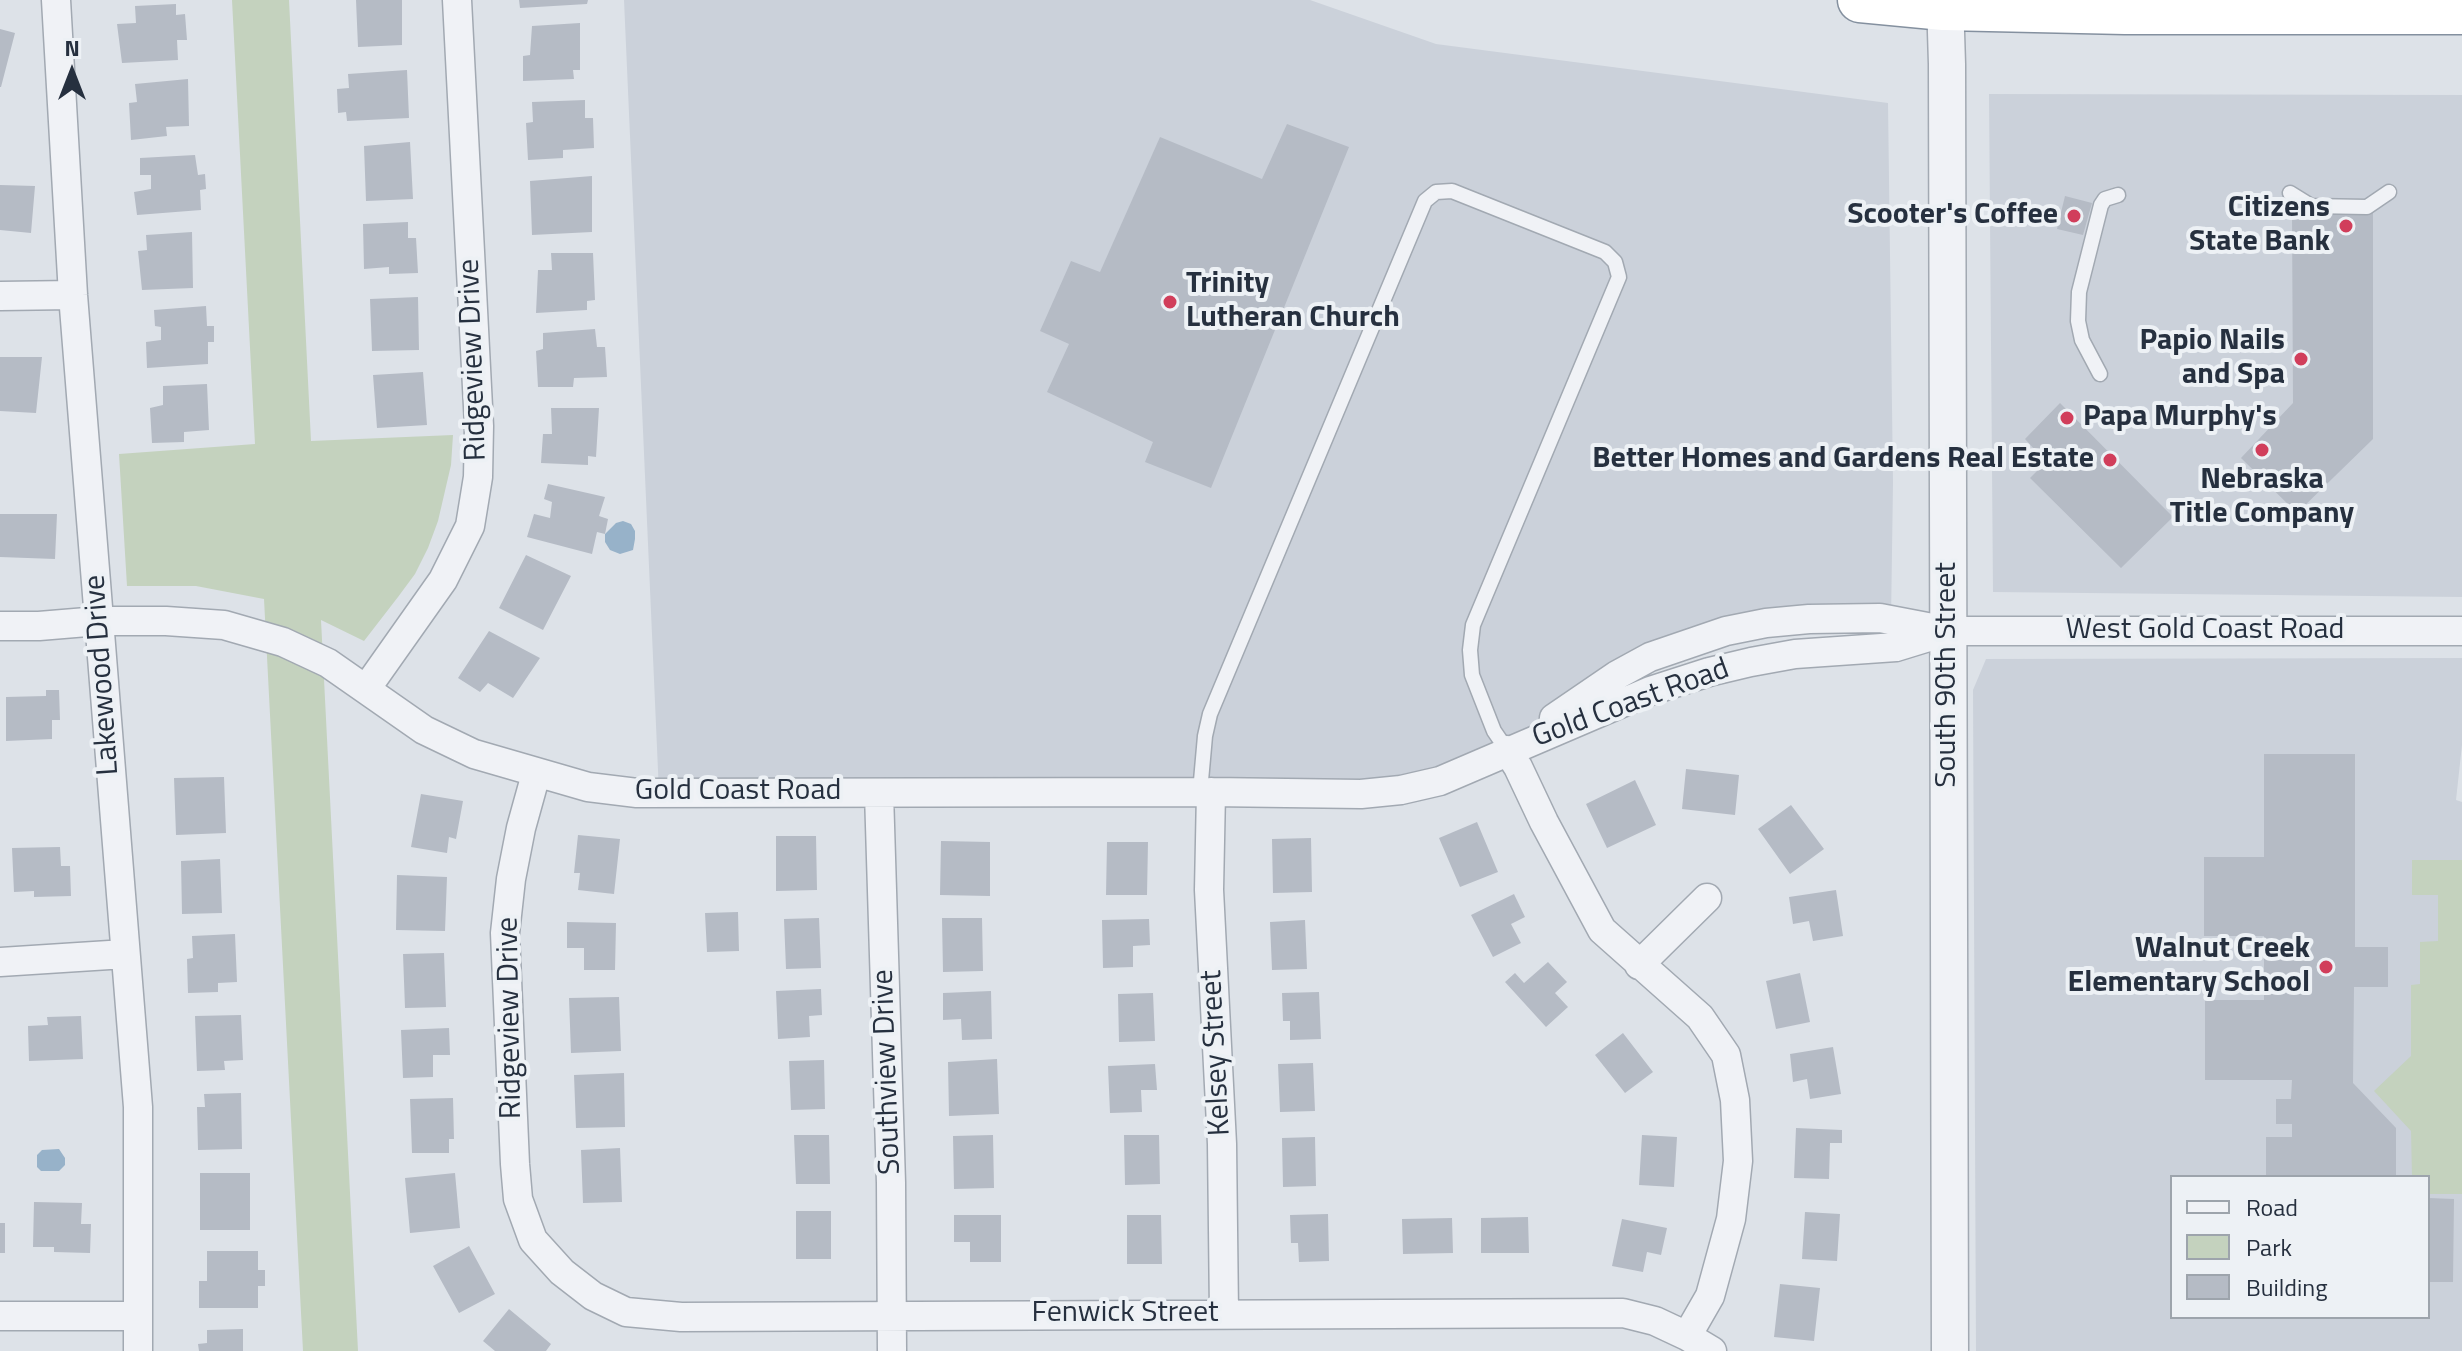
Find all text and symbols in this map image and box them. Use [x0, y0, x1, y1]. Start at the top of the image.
text: N [64, 31, 80, 65]
north arrow [32, 32, 112, 112]
place label: Citizens State Bank [2189, 191, 2330, 262]
place label: Scooter's Coffee [1847, 198, 2058, 234]
marker: Scooter's Coffee [2065, 207, 2083, 225]
marker: Citizens State Bank [2337, 217, 2355, 235]
street label: Ridgeview Drive [452, 258, 496, 462]
place label: Trinity Lutheran Church [1186, 267, 1400, 338]
marker: Trinity Lutheran Church [1161, 293, 1179, 311]
place label: Papio Nails and Spa [2139, 324, 2285, 394]
marker: Papio Nails and Spa [2292, 350, 2310, 368]
place label: Papa Murphy's [2083, 400, 2277, 436]
marker: Papa Murphy's [2058, 409, 2076, 427]
marker: Nebraska Title Company [2253, 441, 2271, 459]
place label: Better Homes and Gardens Real Estate [1592, 442, 2094, 478]
marker: Better Homes and Gardens Real Estate [2101, 451, 2119, 469]
place label: Nebraska Title Company [2170, 463, 2354, 534]
street label: South 90th Street [1930, 562, 1966, 788]
street label: Lakewood Drive [78, 574, 128, 776]
street label: West Gold Coast Road [2066, 613, 2344, 649]
street label: Gold Coast Road [1528, 652, 1734, 756]
street label: Gold Coast Road [635, 774, 841, 810]
street label: Ridgeview Drive [491, 917, 531, 1119]
place label: Walnut Creek Elementary School [2068, 932, 2310, 1002]
marker: Walnut Creek Elementary School [2317, 958, 2335, 976]
street label: Southview Drive [866, 969, 910, 1175]
street label: Kelsey Street [1195, 969, 1239, 1137]
legend [2170, 1175, 2430, 1319]
text: Road [2246, 1189, 2298, 1225]
text: Park [2246, 1229, 2292, 1265]
text: Building [2246, 1269, 2328, 1305]
street label: Fenwick Street [1031, 1296, 1219, 1332]

